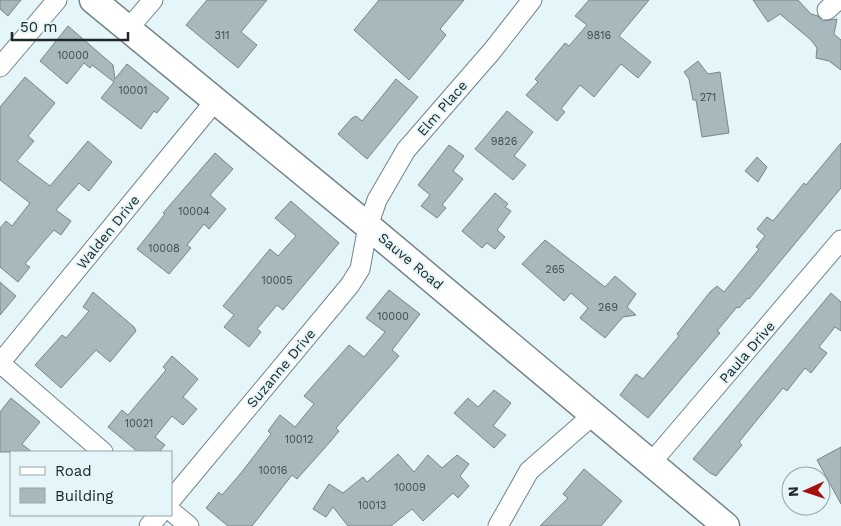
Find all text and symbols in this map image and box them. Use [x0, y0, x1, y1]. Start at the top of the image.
scale bar [12, 10, 129, 42]
text: 50 m [20, 18, 57, 36]
house number: 311 [215, 29, 230, 42]
house number: 9816 [587, 29, 612, 42]
house number: 10000 [57, 49, 89, 62]
street label: Elm Place [414, 77, 470, 139]
house number: 10001 [118, 84, 148, 97]
house number: 271 [700, 91, 716, 104]
house number: 9826 [491, 135, 518, 148]
street label: Walden Drive [73, 192, 143, 272]
house number: 10004 [178, 205, 210, 218]
street label: Sauve Road [375, 229, 447, 293]
house number: 10008 [148, 242, 180, 255]
house number: 265 [545, 263, 565, 276]
house number: 10005 [261, 274, 293, 287]
house number: 269 [598, 301, 618, 314]
house number: 10000 [377, 310, 409, 323]
street label: Paula Drive [716, 318, 778, 386]
street label: Suzanne Drive [243, 325, 319, 411]
house number: 10021 [125, 417, 153, 430]
house number: 10012 [285, 433, 313, 446]
legend [10, 451, 172, 516]
text: Road [55, 462, 92, 480]
house number: 10016 [259, 464, 288, 477]
north arrow [781, 466, 831, 516]
house number: 10009 [394, 481, 426, 494]
text: N [785, 486, 801, 497]
text: Building [55, 487, 113, 505]
house number: 10013 [358, 499, 386, 512]

